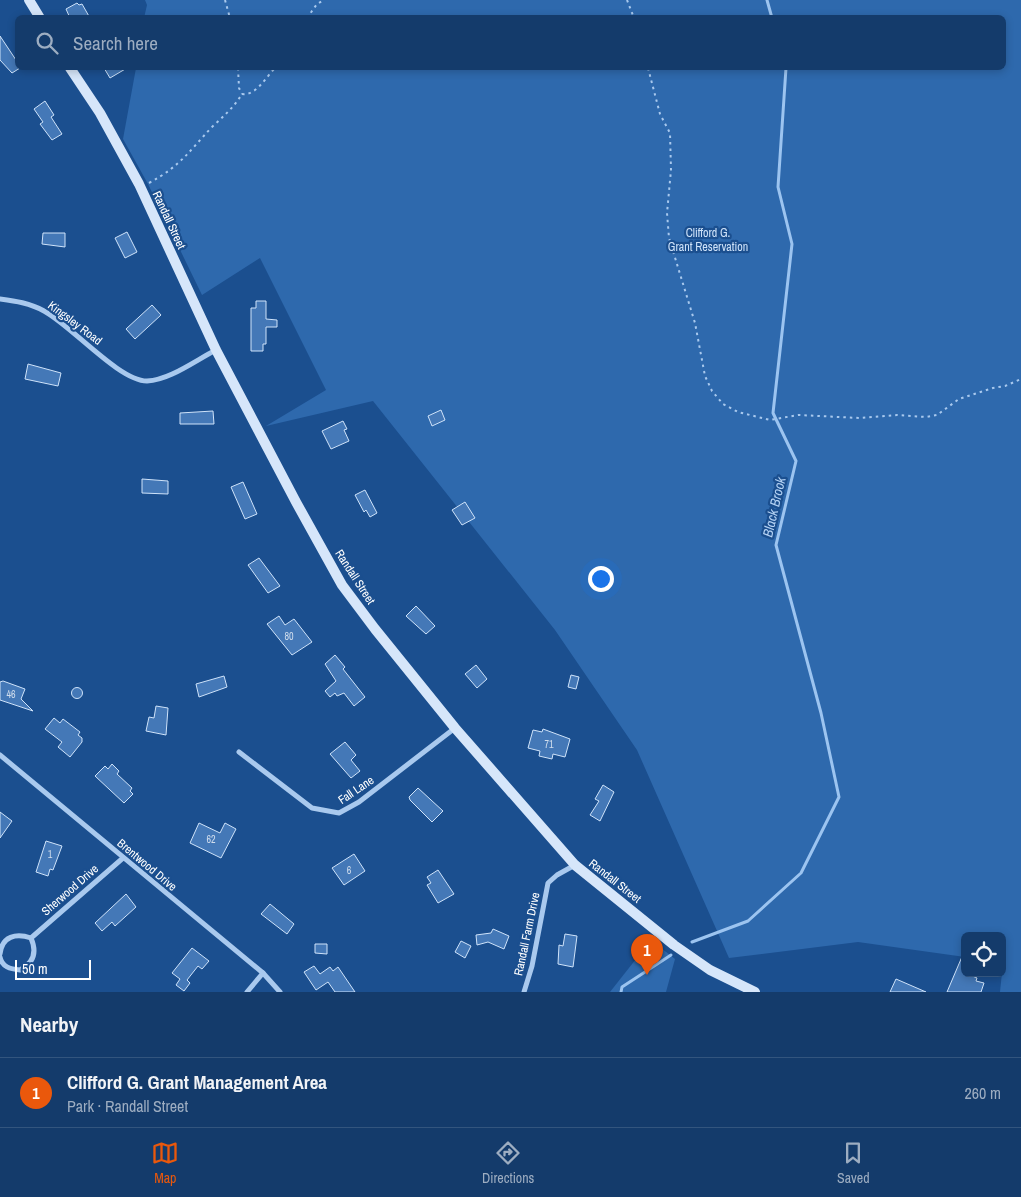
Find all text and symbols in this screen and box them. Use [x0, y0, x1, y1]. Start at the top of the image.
search box [15, 15, 1006, 70]
icon: search [33, 29, 61, 57]
text: Search here [73, 30, 158, 56]
street label: Randall Street [149, 188, 190, 252]
park label: Clifford G. Grant Reservation [668, 225, 748, 255]
street label: Kingsley Road [45, 297, 105, 349]
water label: Black Brook [758, 474, 790, 539]
street label: Randall Street [331, 546, 379, 608]
your location [588, 566, 614, 592]
house number: 80 [284, 630, 294, 643]
house number: 46 [6, 688, 16, 701]
house number: 71 [544, 738, 554, 751]
street label: Fall Lane [335, 772, 377, 808]
house number: 62 [206, 833, 216, 846]
street label: Brentwood Drive [114, 835, 180, 895]
house number: 1 [48, 848, 53, 861]
street label: Randall Street [586, 855, 645, 907]
street label: Sherwood Drive [38, 861, 102, 919]
house number: 6 [347, 864, 352, 877]
street label: Randall Farm Drive [510, 891, 544, 977]
map controls [961, 932, 1006, 977]
button: locate [961, 932, 1006, 977]
pin: 1 [631, 934, 663, 975]
scale bar [15, 957, 91, 980]
text: 50 m [22, 960, 48, 978]
text: Nearby [20, 1010, 78, 1039]
text: Clifford G. Grant Management Area [67, 1069, 327, 1095]
text: 1 [32, 1082, 40, 1104]
text: 260 m [965, 1082, 1001, 1104]
text: Park · Randall Street [67, 1095, 188, 1117]
tab: Map [151, 1139, 179, 1187]
tab: Directions [482, 1139, 534, 1187]
tab: Saved [837, 1139, 870, 1187]

